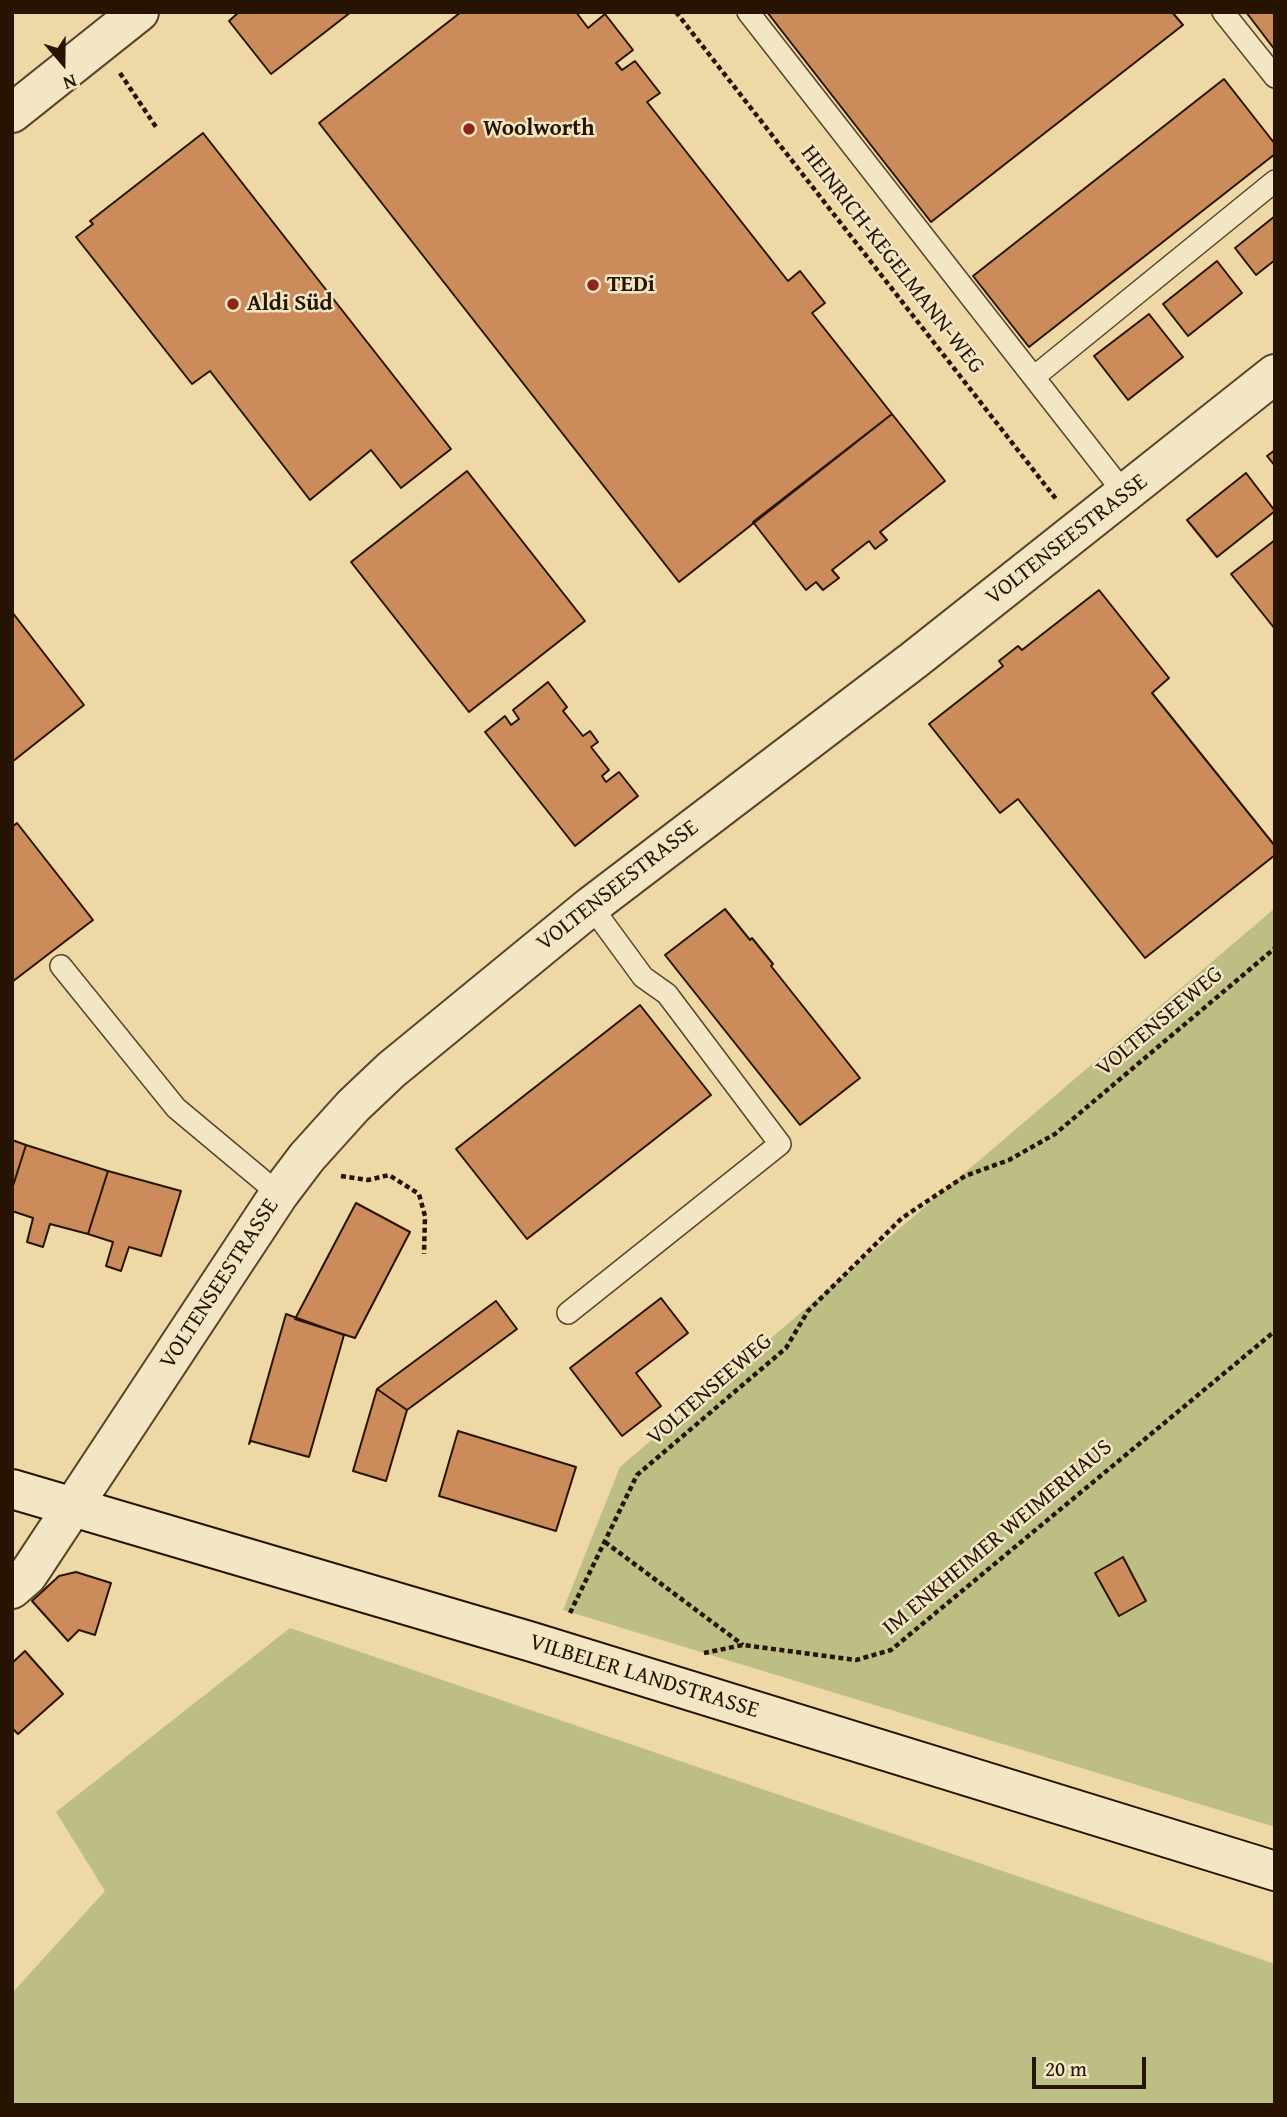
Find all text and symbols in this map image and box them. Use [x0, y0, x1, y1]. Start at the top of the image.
north arrow [28, 28, 98, 98]
text: N [59, 67, 81, 98]
place label: Woolworth [483, 115, 595, 143]
marker: Woolworth [461, 121, 477, 137]
street label: HEINRICH-KEGELMANN-WEG [794, 140, 990, 380]
place label: TEDi [607, 271, 655, 299]
marker: TEDi [585, 277, 601, 293]
place label: Aldi Süd [247, 290, 333, 318]
marker: Aldi Süd [225, 296, 241, 312]
street label: VOLTENSEESTRASSE [981, 468, 1153, 612]
street label: VOLTENSEESTRASSE [532, 814, 704, 958]
street label: VOLTENSEEWEG [1091, 961, 1229, 1083]
street label: VOLTENSEESTRASSE [155, 1194, 285, 1374]
street label: VOLTENSEEWEG [642, 1328, 778, 1452]
street label: IM ENKHEIMER WEIMERHAUS [878, 1434, 1118, 1642]
street label: VILBELER LANDSTRASSE [526, 1629, 762, 1725]
scale bar [1035, 2044, 1149, 2088]
text: 20 m [1045, 2053, 1087, 2084]

